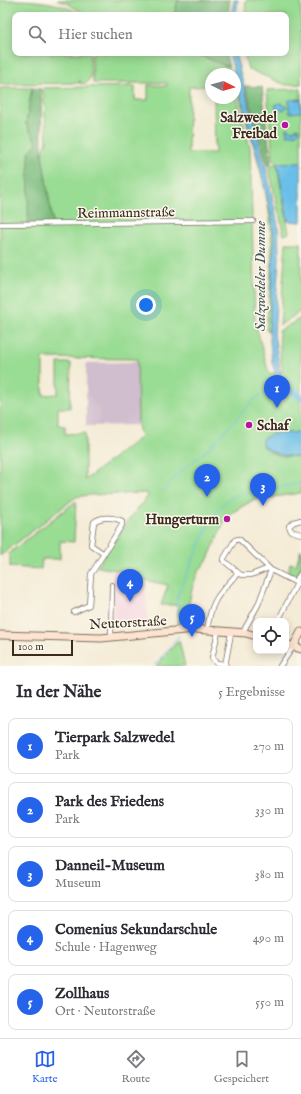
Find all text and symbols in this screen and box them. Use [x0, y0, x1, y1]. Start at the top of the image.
search box [12, 12, 289, 56]
icon: search [26, 23, 48, 45]
text: Hier suchen [58, 25, 133, 44]
north arrow [205, 68, 241, 104]
place label: Salzwedel Freibad [220, 109, 278, 143]
marker: Salzwedel Freibad [280, 120, 290, 130]
street label: Reimmannstraße [77, 203, 176, 223]
water label: Salzwedeler Dumme [251, 221, 270, 331]
your location [136, 295, 156, 315]
pin: 1 [264, 375, 290, 408]
place label: Schaf [257, 417, 292, 435]
marker: Schaf [244, 420, 254, 430]
pin: 2 [194, 464, 220, 497]
pin: 3 [250, 473, 276, 506]
place label: Hungerturm [145, 511, 219, 529]
marker: Hungerturm [222, 514, 232, 524]
pin: 4 [117, 569, 143, 602]
pin: 5 [179, 604, 205, 637]
street label: Neutorstraße [89, 612, 168, 634]
map controls [253, 618, 289, 654]
button: locate [253, 618, 289, 654]
scale bar [12, 638, 73, 657]
text: 100 m [18, 640, 44, 654]
text: In der Nähe [16, 682, 101, 703]
text: 5 Ergebnisse [218, 684, 285, 701]
text: Tierpark Salzwedel [55, 728, 175, 747]
text: 1 [28, 738, 32, 755]
text: 270 m [253, 738, 284, 755]
text: Park [55, 747, 80, 764]
text: Park des Friedens [55, 792, 164, 811]
text: 2 [27, 802, 33, 819]
text: 330 m [255, 802, 284, 819]
text: Park [55, 811, 80, 828]
text: Danneil-Museum [55, 856, 165, 875]
text: 3 [28, 866, 32, 883]
text: 380 m [255, 866, 284, 883]
text: Museum [55, 875, 101, 892]
text: Comenius Sekundarschule [55, 920, 217, 939]
text: 4 [27, 930, 33, 947]
text: 490 m [253, 930, 284, 947]
text: Schule · Hagenweg [55, 939, 157, 956]
text: Zollhaus [55, 984, 109, 1003]
text: 5 [28, 994, 32, 1011]
text: 550 m [255, 994, 284, 1011]
text: Ort · Neutorstraße [55, 1003, 155, 1020]
tab: Karte [32, 1048, 58, 1086]
tab: Route [121, 1048, 150, 1086]
tab: Gespeichert [214, 1048, 269, 1086]

